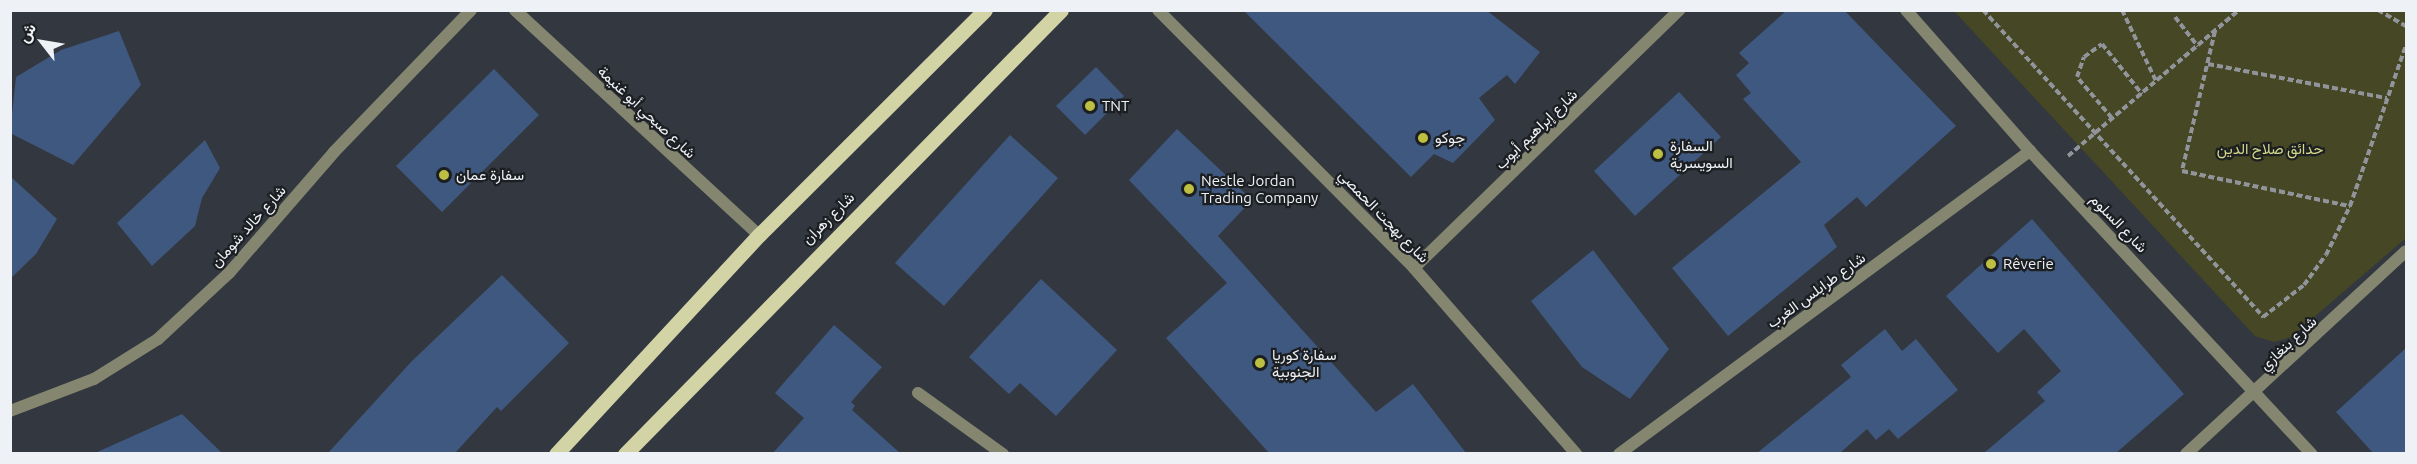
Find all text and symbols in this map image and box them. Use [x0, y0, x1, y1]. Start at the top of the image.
north arrow [12, 12, 72, 72]
text: ش [14, 20, 39, 46]
street label: شارع صبحي أبو غنيمة [594, 62, 700, 162]
street label: شارع إبراهيم أيوب [1491, 85, 1581, 173]
place label: TNT [1102, 97, 1129, 115]
marker: TNT [1083, 99, 1097, 113]
place label: جوكو [1435, 129, 1465, 147]
marker: جوكو [1416, 131, 1430, 145]
place label: السفارة السويسرية [1670, 136, 1733, 171]
park label: حدائق صلاح الدين [2217, 140, 2323, 158]
marker: السفارة السويسرية [1651, 147, 1665, 161]
place label: سفارة عمان [456, 166, 524, 184]
street label: شارع بهجت الحمصي [1335, 166, 1433, 266]
marker: سفارة عمان [437, 168, 451, 182]
place label: Nestle Jordan Trading Company [1201, 171, 1318, 206]
street label: شارع خالد شومان [207, 181, 289, 271]
marker: Nestle Jordan Trading Company [1182, 182, 1196, 196]
street label: شارع زهران [798, 188, 858, 248]
street label: شارع السلوم [2087, 190, 2151, 256]
street label: شارع طرابلس الغرب [1763, 248, 1869, 332]
place label: Rêverie [2003, 255, 2054, 273]
marker: Rêverie [1984, 257, 1998, 271]
street label: شارع بنغازي [2256, 312, 2320, 374]
place label: سفارة كوريا الجنوبية [1272, 345, 1337, 380]
marker: سفارة كوريا الجنوبية [1253, 356, 1267, 370]

